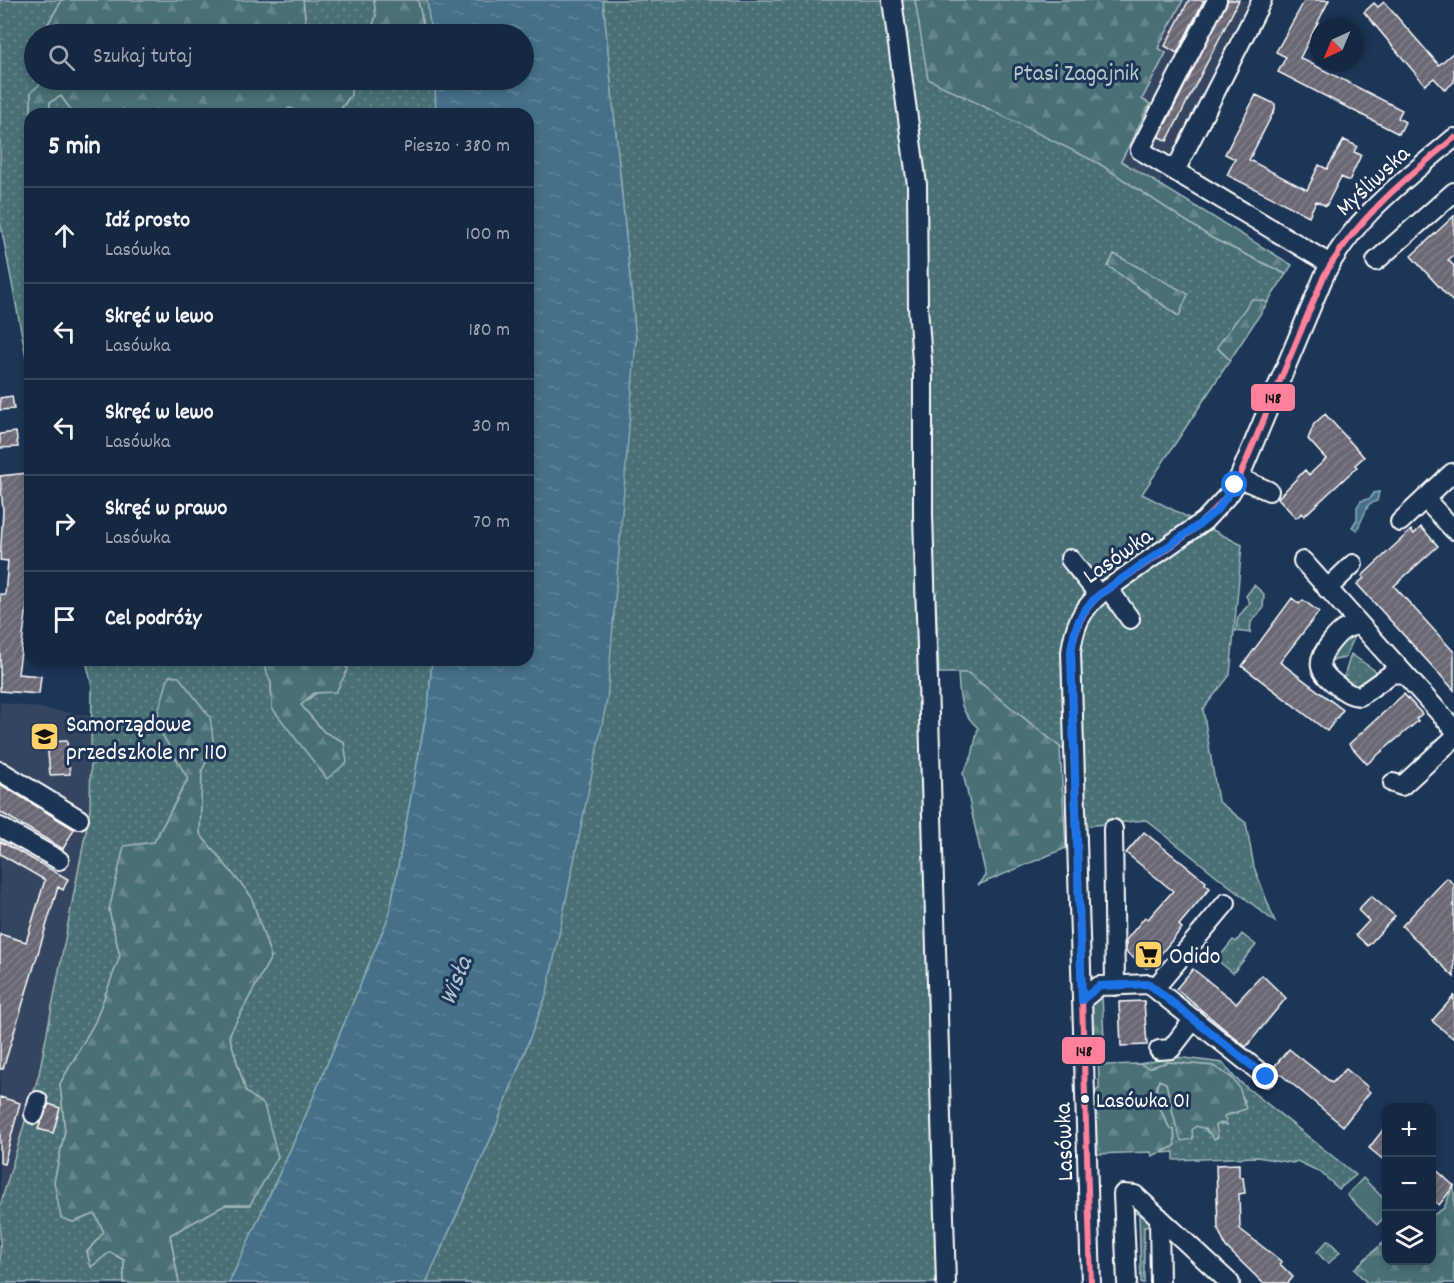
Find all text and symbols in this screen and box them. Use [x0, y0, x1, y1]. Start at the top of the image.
north arrow [1310, 18, 1364, 72]
search box [24, 24, 534, 90]
icon: search [45, 41, 78, 74]
text: Szukaj tutaj [93, 42, 192, 73]
park label: Ptasi Zagajnik [1013, 58, 1139, 92]
text: 5 min [48, 129, 101, 166]
text: Pieszo · 380 m [404, 133, 510, 161]
street label: Myśliwska [1329, 138, 1419, 226]
text: Idź prosto [105, 206, 190, 237]
icon: ahead [48, 219, 81, 252]
text: 100 m [466, 221, 510, 249]
text: Lasówka [105, 237, 170, 265]
text: Skręć w lewo [105, 302, 214, 333]
icon: left [48, 315, 81, 348]
text: 180 m [468, 317, 510, 345]
text: Lasówka [105, 333, 170, 361]
line badge: 148 [1250, 383, 1296, 412]
text: 148 [1265, 388, 1282, 411]
text: Skręć w lewo [105, 398, 214, 429]
icon: left [48, 411, 81, 444]
text: 30 m [472, 413, 510, 441]
text: Lasówka [105, 429, 170, 457]
route start [1221, 471, 1247, 497]
text: Skręć w prawo [105, 494, 227, 525]
icon: right [48, 507, 81, 540]
text: 70 m [473, 509, 510, 537]
street label: Lasówka [1077, 521, 1161, 594]
text: Lasówka [105, 525, 170, 553]
icon: arrive [48, 603, 81, 636]
text: Cel podróży [105, 604, 201, 635]
place label: Samorządowe przedszkole nr 110 [66, 709, 228, 771]
school or university icon: Samorządowe przedszkole nr 110 [29, 721, 61, 753]
supermarket icon: Odido [1132, 939, 1164, 971]
place label: Odido [1169, 941, 1220, 975]
water label: Wisła [431, 950, 484, 1011]
line badge: 148 [1061, 1036, 1106, 1065]
text: 148 [1076, 1041, 1093, 1064]
route end [1252, 1063, 1278, 1089]
place label: Lasówka 01 [1096, 1087, 1190, 1118]
marker: Lasówka 01 [1079, 1093, 1091, 1105]
street label: Lasówka [1048, 1101, 1084, 1182]
map controls [1382, 1103, 1436, 1265]
button: + [1382, 1103, 1436, 1157]
button: − [1382, 1157, 1436, 1211]
button: layers [1382, 1211, 1436, 1265]

